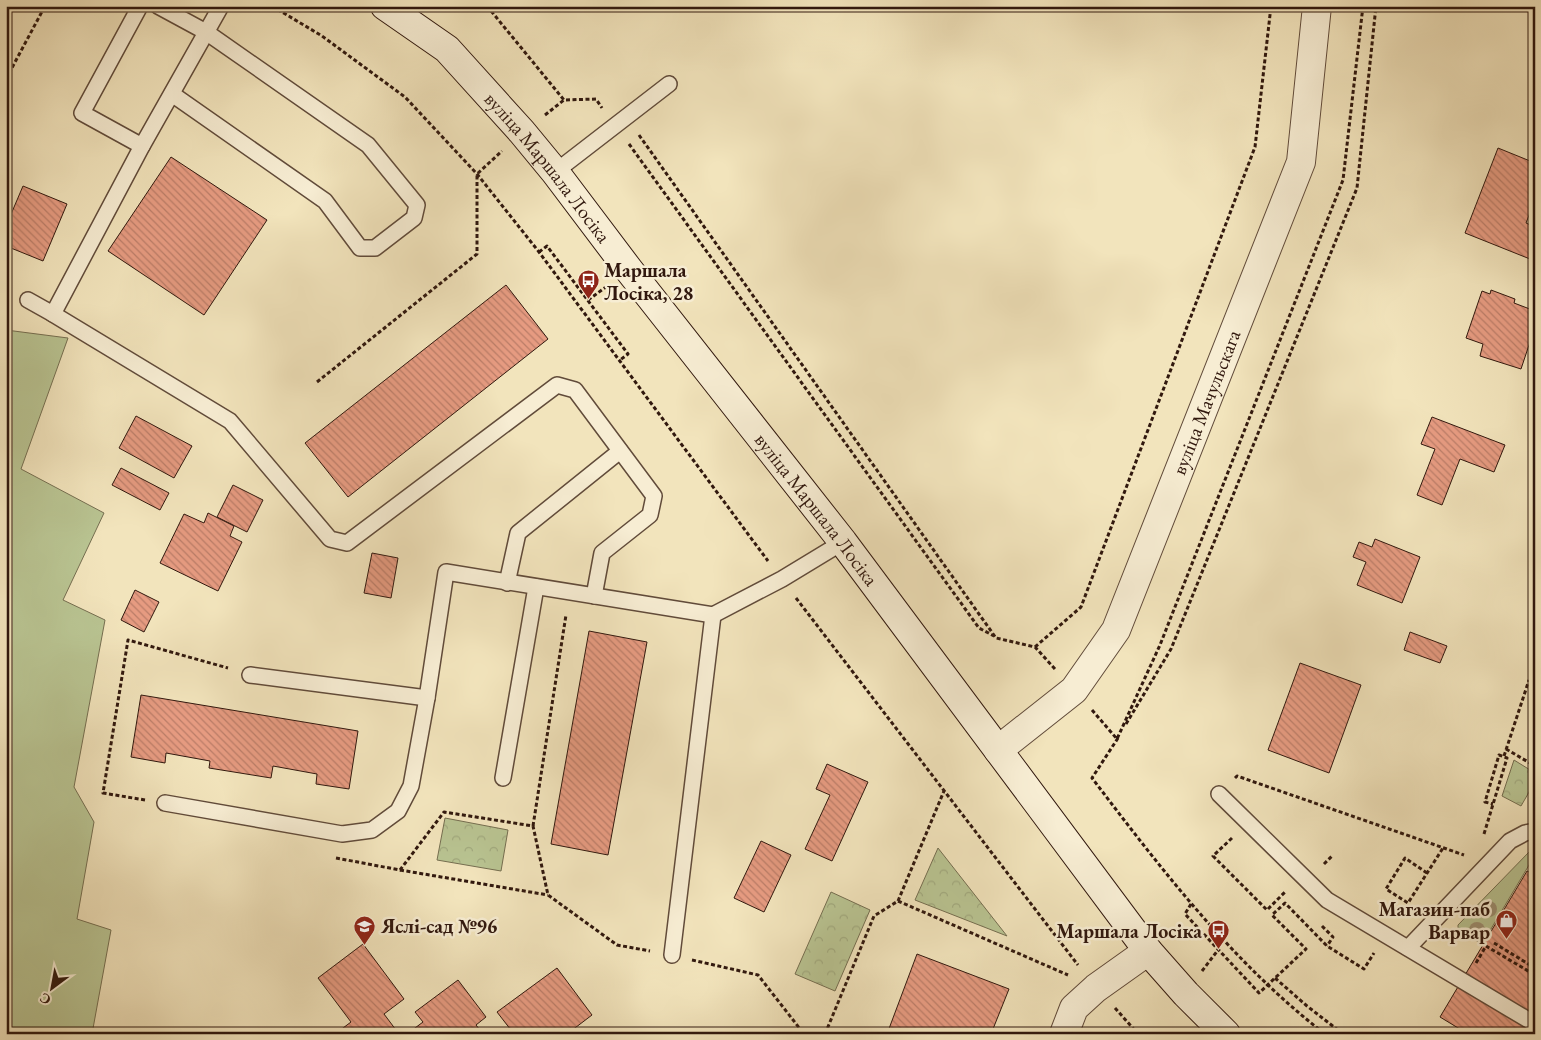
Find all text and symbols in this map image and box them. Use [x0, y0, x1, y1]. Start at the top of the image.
street label: вуліца Маршала Лосіка [479, 86, 617, 248]
place label: Маршала Лосіка, 28 [604, 257, 693, 306]
bus stop icon: Маршала Лосіка, 28 [576, 269, 600, 300]
street label: вуліца Мачульскага [1166, 326, 1246, 478]
street label: вуліца Маршала Лосіка [749, 427, 884, 591]
place label: Магазин-паб Варвар [1379, 896, 1490, 945]
shop icon: Магазин-паб Варвар [1494, 909, 1518, 940]
place label: Яслі-сад №96 [380, 913, 498, 939]
school or university icon: Яслі-сад №96 [353, 914, 377, 945]
place label: Маршала Лосіка [1056, 918, 1202, 944]
bus stop icon: Маршала Лосіка [1206, 919, 1230, 950]
north arrow [28, 962, 78, 1012]
text: С [36, 989, 54, 1009]

